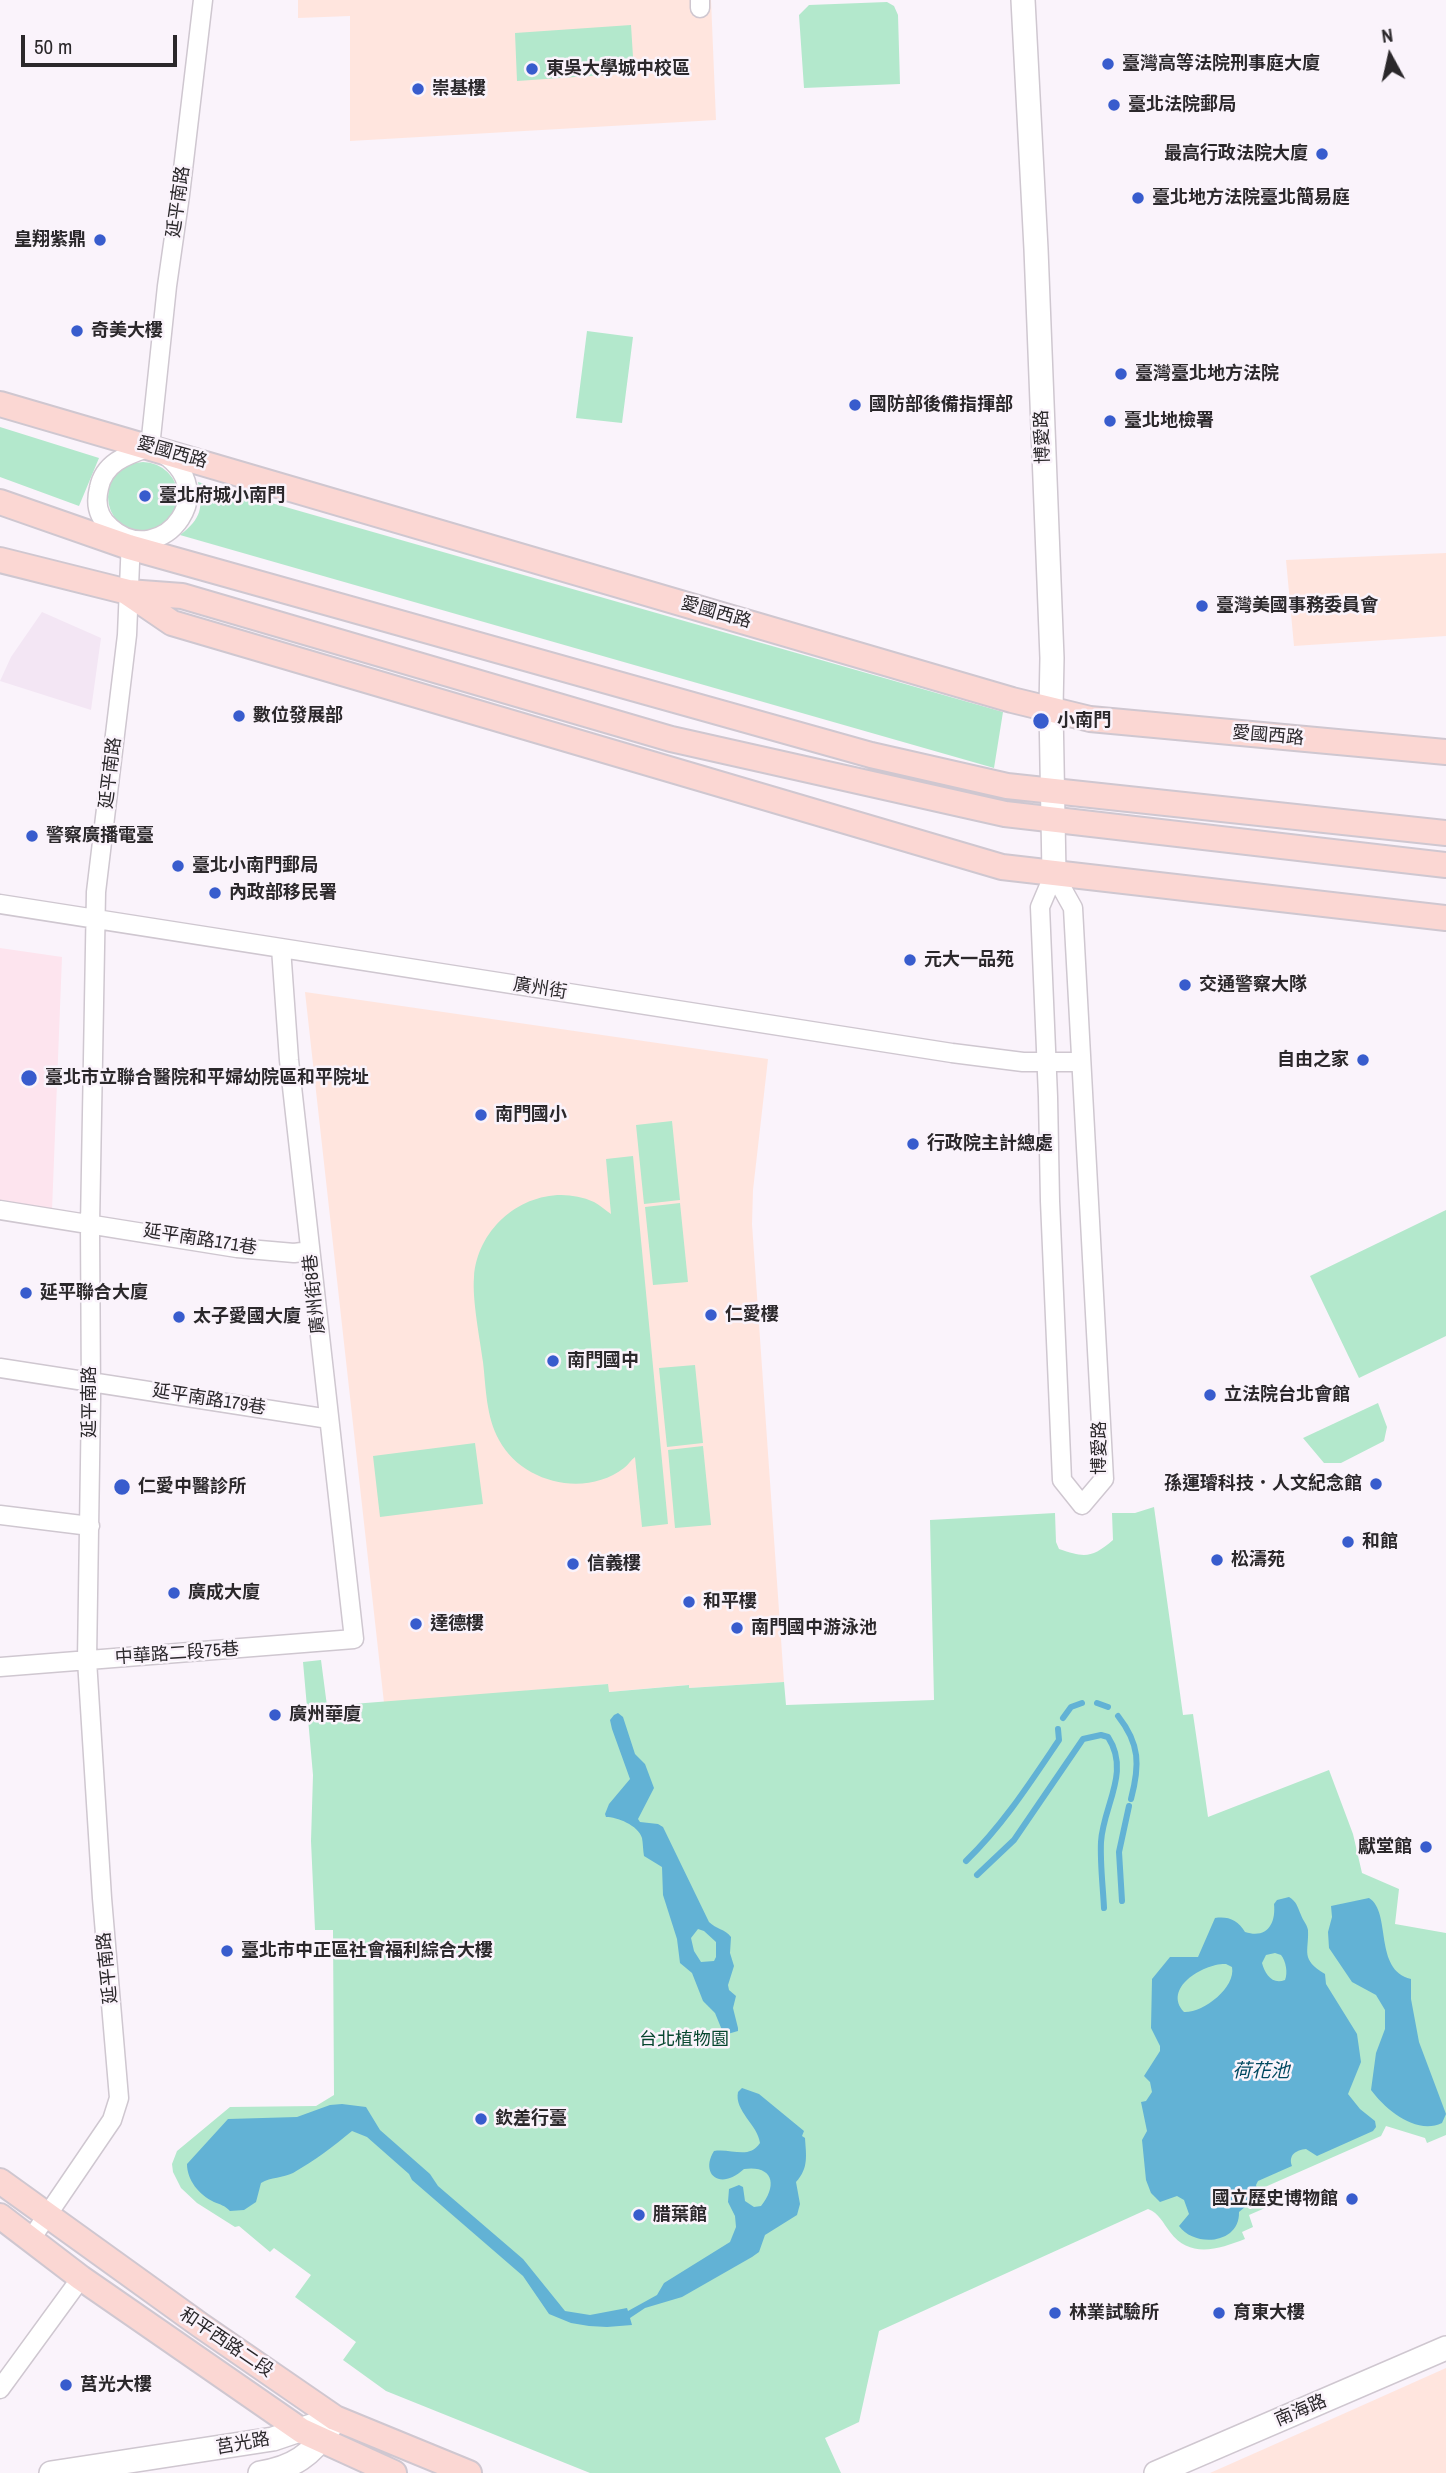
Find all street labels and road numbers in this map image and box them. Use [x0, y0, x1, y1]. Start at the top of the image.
street label: 延平南路 [163, 165, 195, 239]
street label: 博愛路 [1031, 410, 1055, 464]
street label: 愛國西路 [134, 433, 210, 473]
street label: 愛國西路 [678, 593, 754, 633]
street label: 愛國西路 [1231, 722, 1305, 750]
street label: 延平南路 [96, 736, 126, 810]
street label: 廣州街 [512, 974, 568, 1004]
street label: 延平南路171巷 [142, 1220, 258, 1260]
street label: 廣州街8巷 [300, 1253, 330, 1335]
street label: 延平南路 [79, 1366, 101, 1438]
street label: 延平南路179巷 [151, 1380, 267, 1420]
street label: 博愛路 [1089, 1421, 1111, 1475]
street label: 中華路二段75巷 [114, 1639, 240, 1669]
street label: 延平南路 [93, 1931, 123, 2005]
street label: 和平西路二段 [175, 2304, 277, 2382]
street label: 南海路 [1272, 2391, 1330, 2431]
street label: 莒光路 [215, 2429, 271, 2459]

